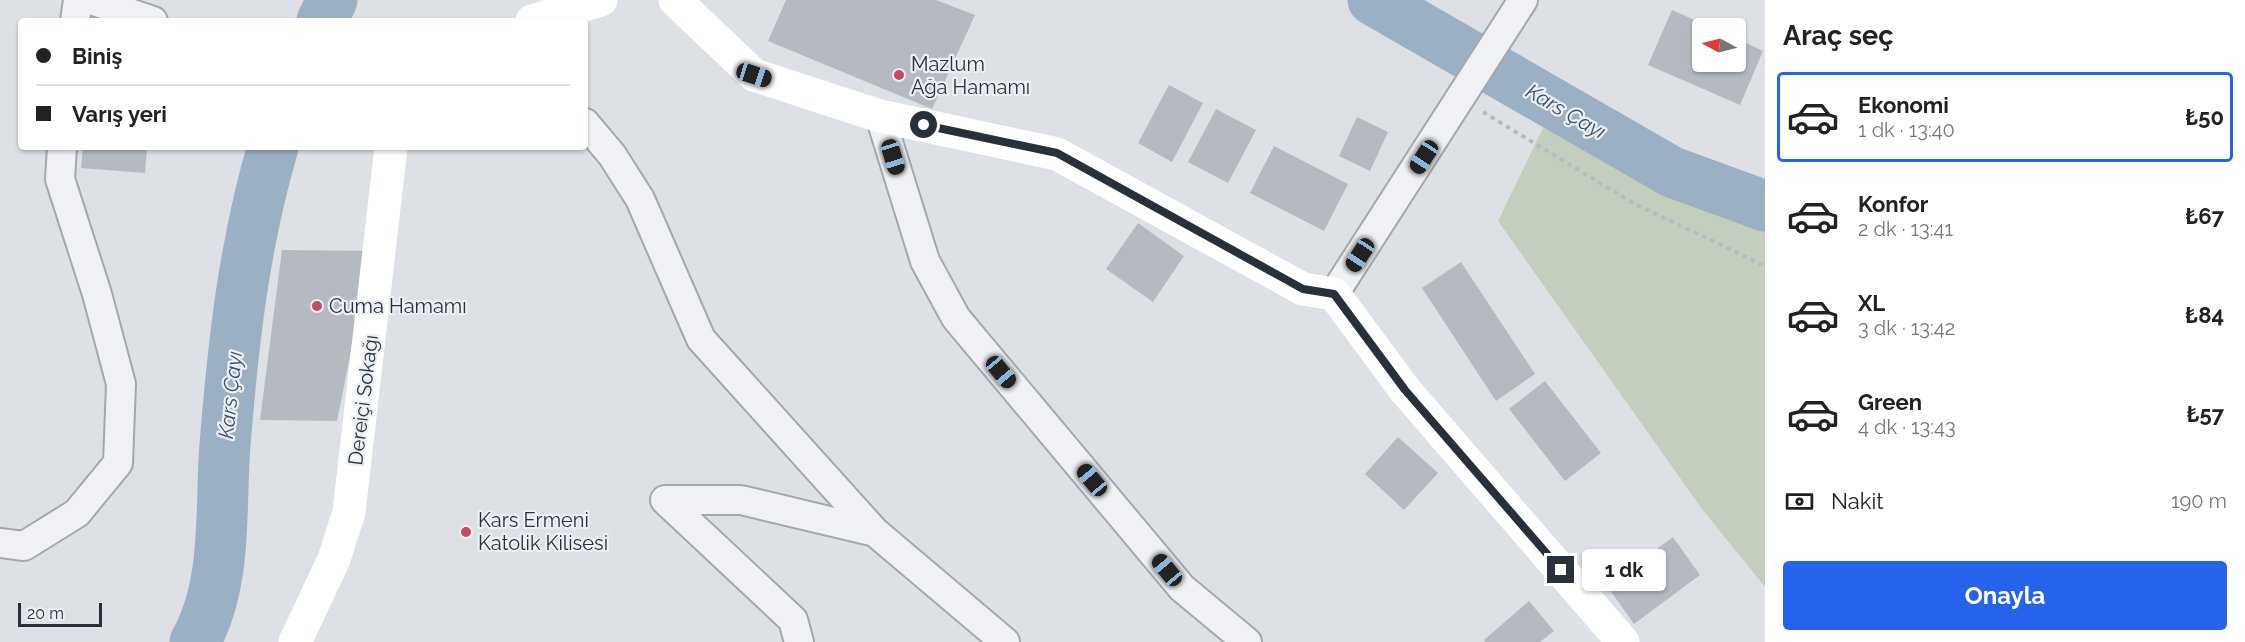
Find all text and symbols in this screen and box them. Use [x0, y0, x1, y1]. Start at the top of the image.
north arrow [1692, 18, 1746, 72]
map controls [1692, 18, 1746, 72]
text: Araç seç [1783, 20, 1893, 51]
text: Biniş [72, 43, 122, 69]
place label: Mazlum Ağa Hamamı [911, 52, 1030, 99]
car [734, 61, 774, 89]
marker: Mazlum Ağa Hamamı [892, 68, 906, 82]
water label: Kars Çayı [1522, 78, 1610, 144]
icon: car [1786, 90, 1840, 144]
text: Ekonomi [1858, 92, 1949, 118]
text: Varış yeri [72, 101, 167, 127]
text: ₺50 [2185, 104, 2224, 130]
route start [910, 111, 937, 138]
text: 1 dk · 13:40 [1858, 118, 1955, 142]
car [879, 137, 907, 177]
car [1407, 137, 1441, 177]
icon: car [1786, 189, 1840, 243]
text: Konfor [1858, 191, 1928, 217]
text: ₺67 [2185, 203, 2224, 229]
text: 2 dk · 13:41 [1858, 217, 1953, 241]
car [1343, 235, 1377, 275]
icon: car [1786, 288, 1840, 342]
text: XL [1858, 290, 1885, 316]
place label: Cuma Hamamı [329, 294, 467, 318]
marker: Cuma Hamamı [310, 299, 324, 313]
text: ₺84 [2185, 302, 2224, 328]
text: 3 dk · 13:42 [1858, 316, 1955, 340]
street label: Dereiçi Sokağı [343, 333, 383, 467]
water label: Kars Çayı [213, 350, 247, 440]
car [983, 352, 1019, 392]
icon: car [1786, 387, 1840, 441]
text: Green [1858, 389, 1922, 415]
text: ₺57 [2186, 401, 2224, 427]
text: 4 dk · 13:43 [1858, 415, 1956, 439]
car [1074, 460, 1110, 500]
icon: cash [1783, 485, 1816, 518]
text: Nakit [1831, 488, 1884, 514]
text: 190 m [2171, 489, 2227, 513]
place label: Kars Ermeni Katolik Kilisesi [478, 508, 608, 555]
marker: Kars Ermeni Katolik Kilisesi [459, 525, 473, 539]
callout: 1 dk [1582, 549, 1666, 591]
car [1149, 550, 1185, 590]
route end [1547, 556, 1574, 583]
text: 1 dk [1605, 558, 1643, 582]
button: Onayla [1783, 561, 2227, 630]
scale bar [18, 600, 102, 628]
text: 20 m [27, 604, 64, 623]

